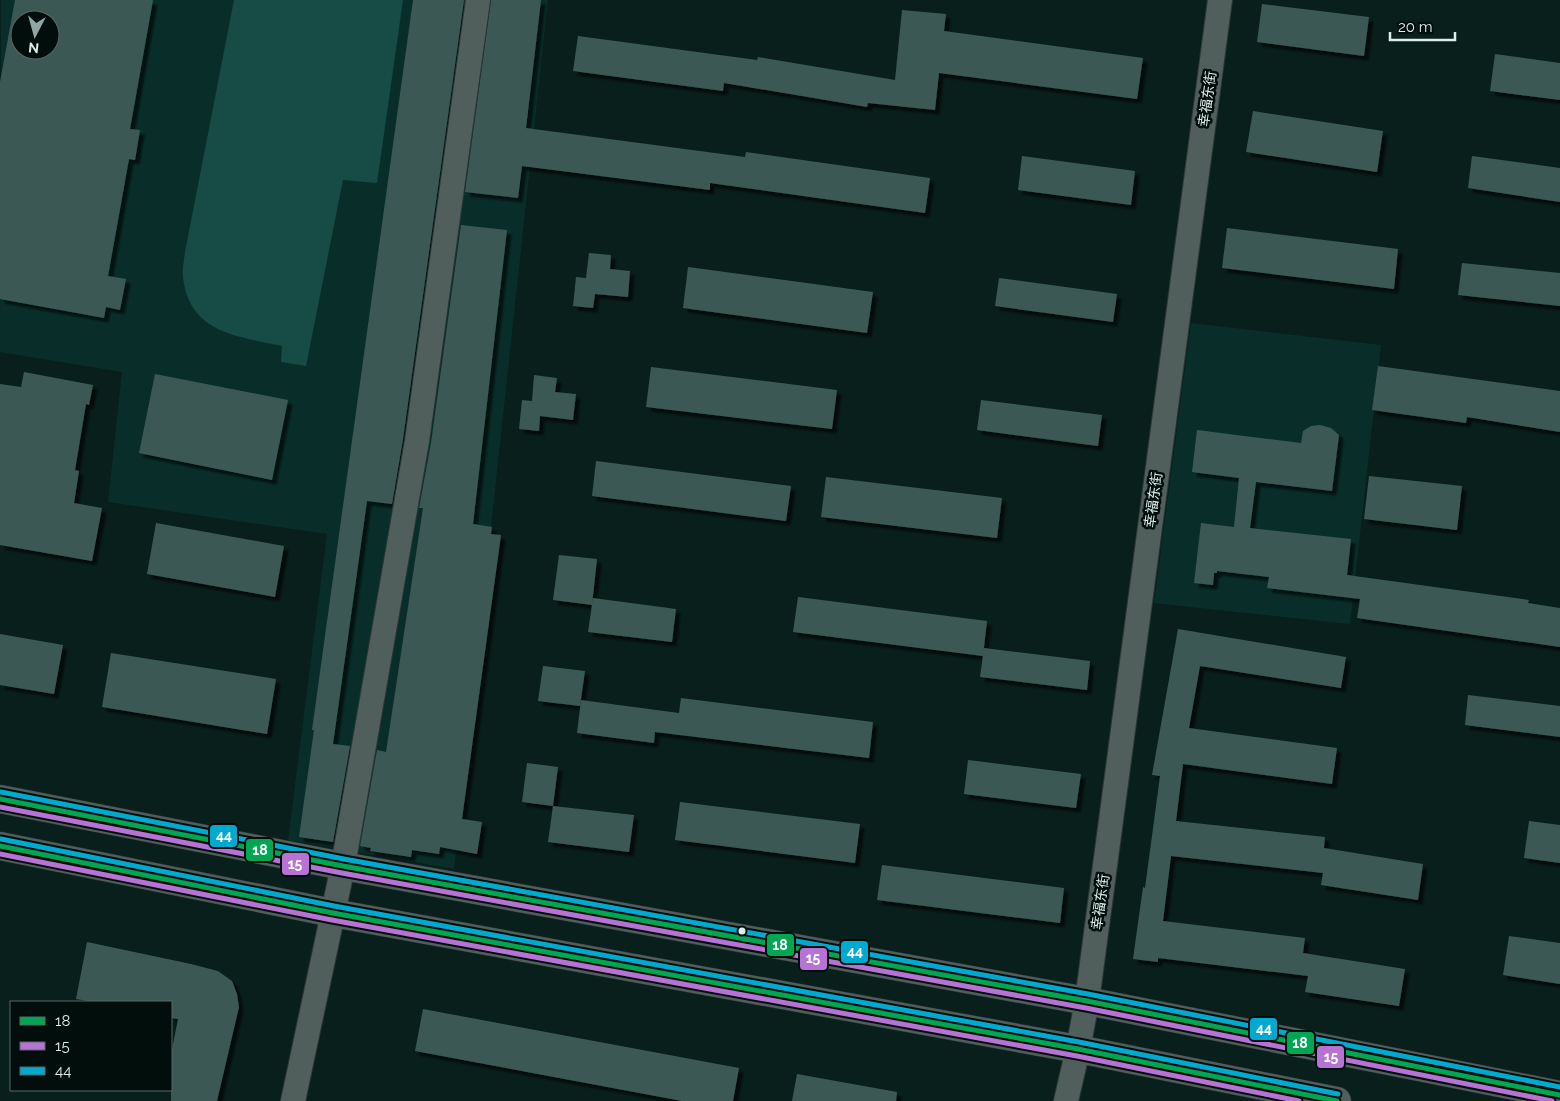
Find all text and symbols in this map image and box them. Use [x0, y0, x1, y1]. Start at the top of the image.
north arrow [10, 10, 60, 60]
scale bar [1390, 10, 1455, 42]
text: 20 m [1398, 18, 1433, 36]
text: N [27, 39, 40, 56]
street label: 幸福东街 [1195, 70, 1219, 128]
street label: 幸福东街 [1141, 471, 1165, 529]
line badge: 44 [209, 824, 238, 848]
text: 44 [216, 827, 232, 843]
line badge: 18 [245, 838, 274, 862]
text: 18 [252, 842, 268, 858]
line badge: 15 [281, 852, 310, 876]
text: 15 [288, 856, 303, 872]
street label: 幸福东街 [1088, 873, 1112, 931]
unlabelled marker [737, 926, 747, 936]
line badge: 18 [766, 933, 795, 957]
text: 18 [772, 937, 788, 953]
line badge: 44 [840, 940, 869, 964]
text: 44 [847, 943, 863, 959]
line badge: 15 [799, 947, 828, 971]
text: 15 [806, 950, 821, 966]
legend [10, 1001, 172, 1091]
text: 18 [55, 1012, 70, 1030]
line badge: 44 [1249, 1017, 1278, 1041]
text: 44 [1256, 1020, 1272, 1036]
line badge: 18 [1286, 1031, 1315, 1055]
text: 18 [1292, 1035, 1308, 1051]
text: 15 [55, 1037, 70, 1055]
line badge: 15 [1316, 1045, 1345, 1069]
text: 15 [1324, 1049, 1339, 1065]
text: 44 [55, 1062, 71, 1080]

